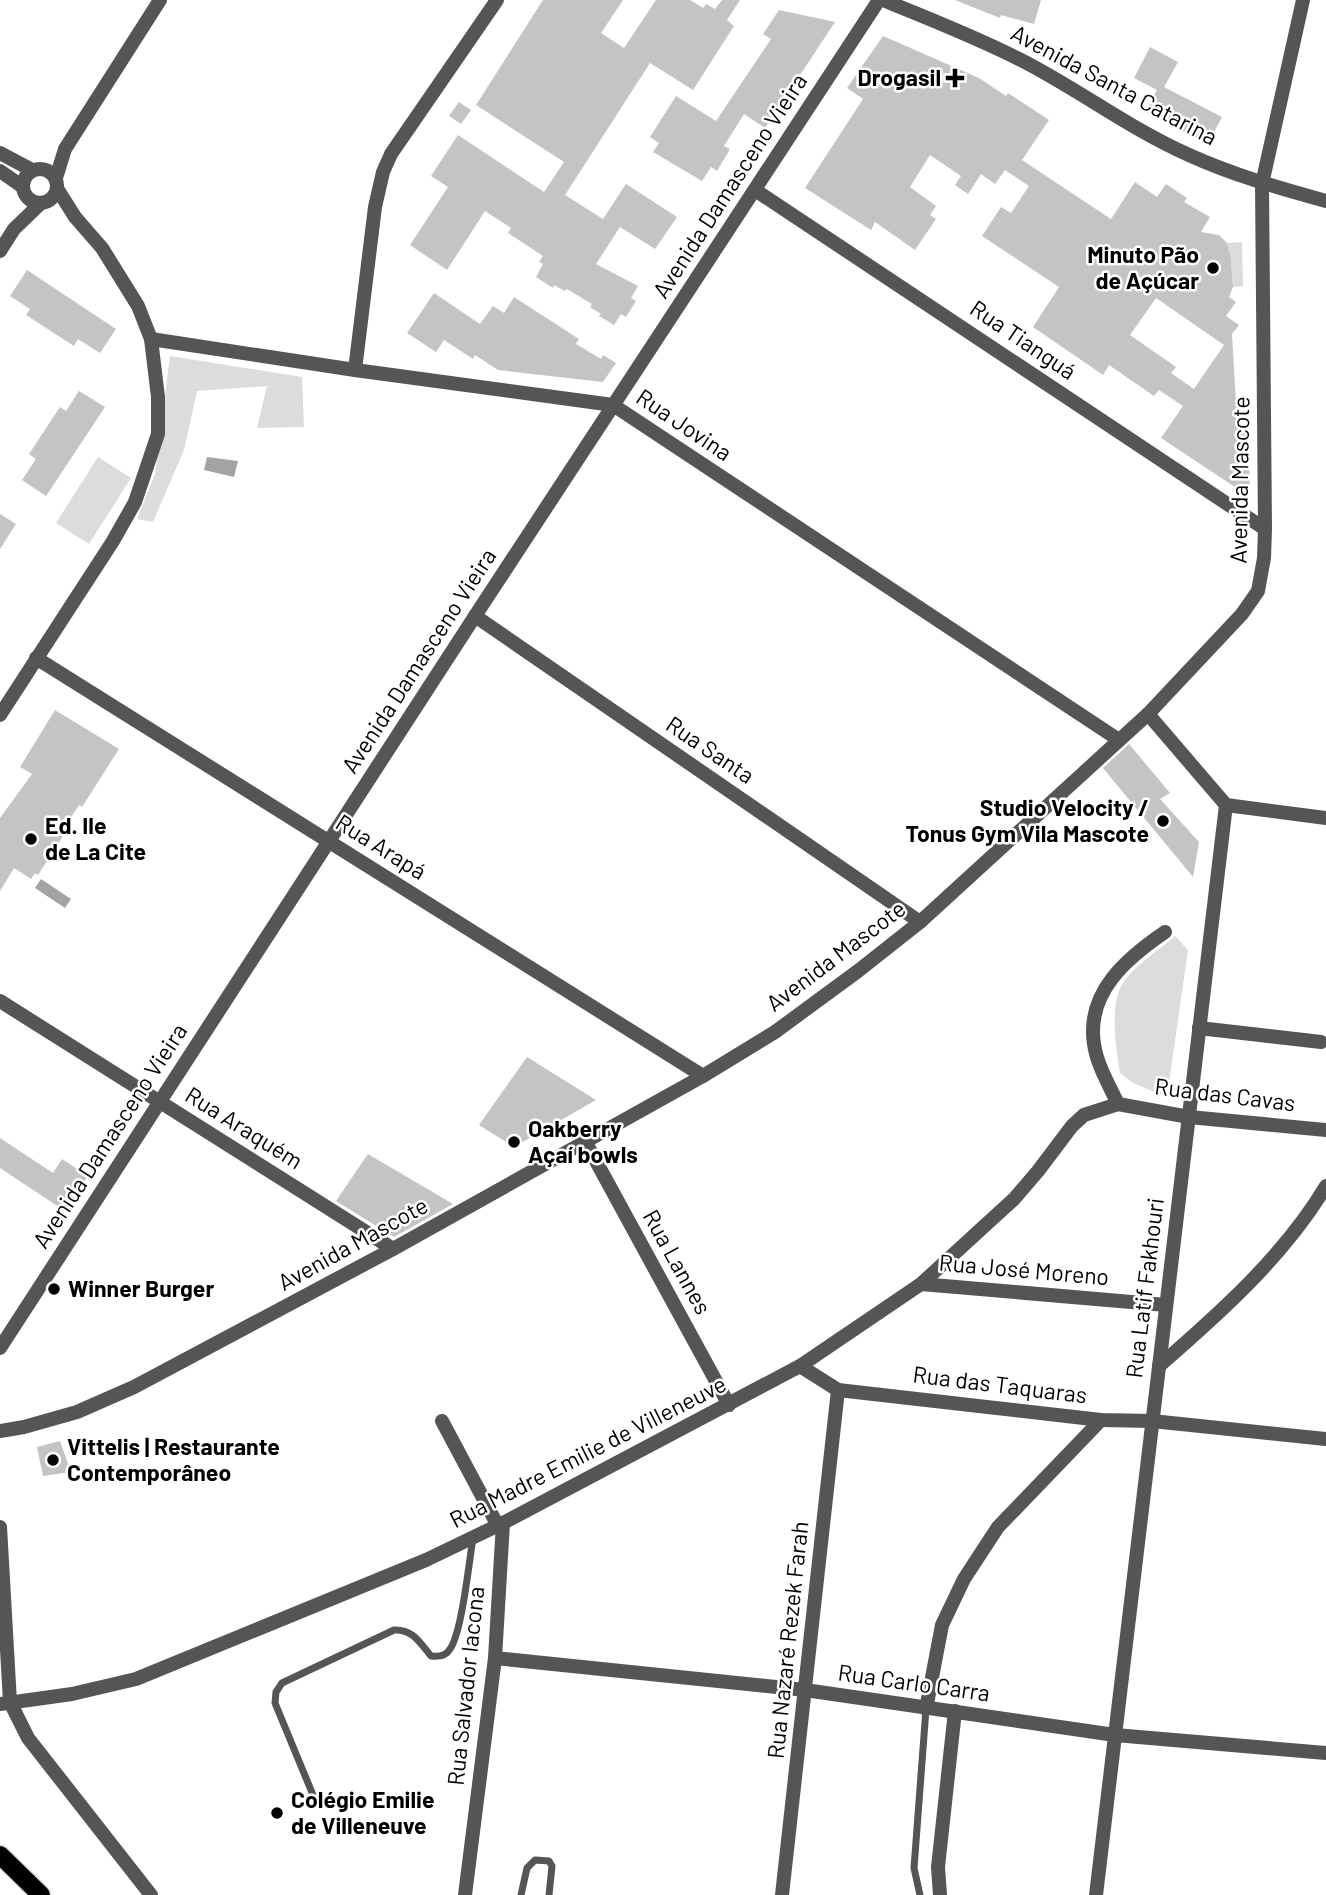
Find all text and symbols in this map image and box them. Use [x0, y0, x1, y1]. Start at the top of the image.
street label: Avenida Santa Catarina [1007, 18, 1222, 150]
place label: Drogasil [858, 63, 941, 91]
street label: Avenida Damasceno Vieira [646, 68, 812, 303]
marker: Drogasil [947, 70, 963, 86]
place label: Minuto Pão de Açúcar [1087, 240, 1199, 294]
marker: Minuto Pão de Açúcar [1205, 260, 1221, 276]
street label: Rua Tianguá [965, 293, 1082, 385]
street label: Rua Jovina [632, 382, 738, 466]
street label: Avenida Mascote [1224, 396, 1254, 564]
street label: Avenida Damasceno Vieira [335, 543, 501, 778]
street label: Rua Santa [661, 709, 760, 789]
place label: Studio Velocity / Tonus Gym Vila Mascote [905, 793, 1149, 847]
street label: Rua Arapá [331, 807, 432, 885]
place label: Ed. Ile de La Cite [45, 811, 146, 865]
marker: Studio Velocity / Tonus Gym Vila Mascote [1155, 813, 1171, 829]
marker: Ed. Ile de La Cite [23, 831, 39, 847]
street label: Avenida Mascote [760, 894, 911, 1017]
street label: Avenida Damasceno Vieira [26, 1018, 192, 1253]
street label: Rua das Cavas [1153, 1071, 1297, 1117]
street label: Rua Araquém [181, 1080, 308, 1174]
place label: Oakberry Açaí bowls [528, 1114, 638, 1168]
marker: Oakberry Açaí bowls [506, 1134, 522, 1150]
street label: Avenida Mascote [273, 1190, 432, 1296]
street label: Rua Latif Fakhouri [1119, 1196, 1169, 1380]
street label: Rua Lannes [638, 1204, 718, 1319]
street label: Rua José Moreno [938, 1248, 1110, 1290]
place label: Winner Burger [68, 1274, 214, 1302]
marker: Winner Burger [46, 1281, 62, 1297]
street label: Rua das Taquaras [911, 1359, 1089, 1409]
street label: Rua Madre Emilie de Villeneuve [445, 1369, 731, 1533]
place label: Vittelis | Restaurante Contemporâneo [67, 1432, 280, 1486]
marker: Vittelis | Restaurante Contemporâneo [45, 1452, 61, 1468]
street label: Rua Nazaré Rezek Farah [761, 1520, 813, 1760]
street label: Rua Salvador Iacona [441, 1585, 489, 1787]
street label: Rua Carlo Carra [836, 1657, 992, 1707]
place label: Colégio Emilie de Villeneuve [291, 1785, 435, 1839]
marker: Colégio Emilie de Villeneuve [269, 1805, 285, 1821]

